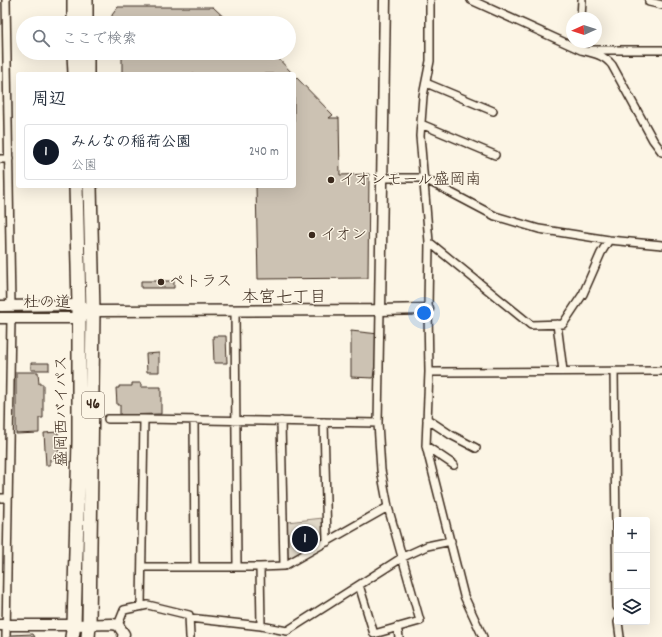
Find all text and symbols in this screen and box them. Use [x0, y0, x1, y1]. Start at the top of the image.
north arrow [566, 12, 602, 48]
search box [16, 16, 296, 60]
icon: search [30, 27, 52, 49]
text: ここで検索 [62, 29, 137, 51]
text: 周辺 [32, 89, 66, 113]
text: みんなの稲荷公園 [71, 132, 191, 154]
text: 1 [45, 143, 47, 162]
text: 240 m [249, 143, 279, 162]
text: 公園 [71, 157, 97, 176]
place label: イオンモール盛岡南 [339, 169, 481, 192]
marker: イオンモール盛岡南 [326, 175, 336, 185]
place label: イオン [320, 224, 367, 247]
marker: イオン [307, 230, 317, 240]
place label: ペトラス [169, 271, 232, 294]
marker: ペトラス [156, 277, 166, 287]
district label: 本宮七丁目 [242, 287, 327, 311]
street label: 杜の道 [23, 292, 71, 315]
your location [414, 303, 434, 323]
street label: 盛岡西バイパス [51, 355, 74, 467]
road number: 46 [82, 392, 104, 418]
map controls [614, 517, 650, 625]
button: + [614, 517, 650, 553]
pin: 1 [292, 524, 318, 554]
button: − [614, 553, 650, 589]
button: layers [614, 589, 650, 625]

